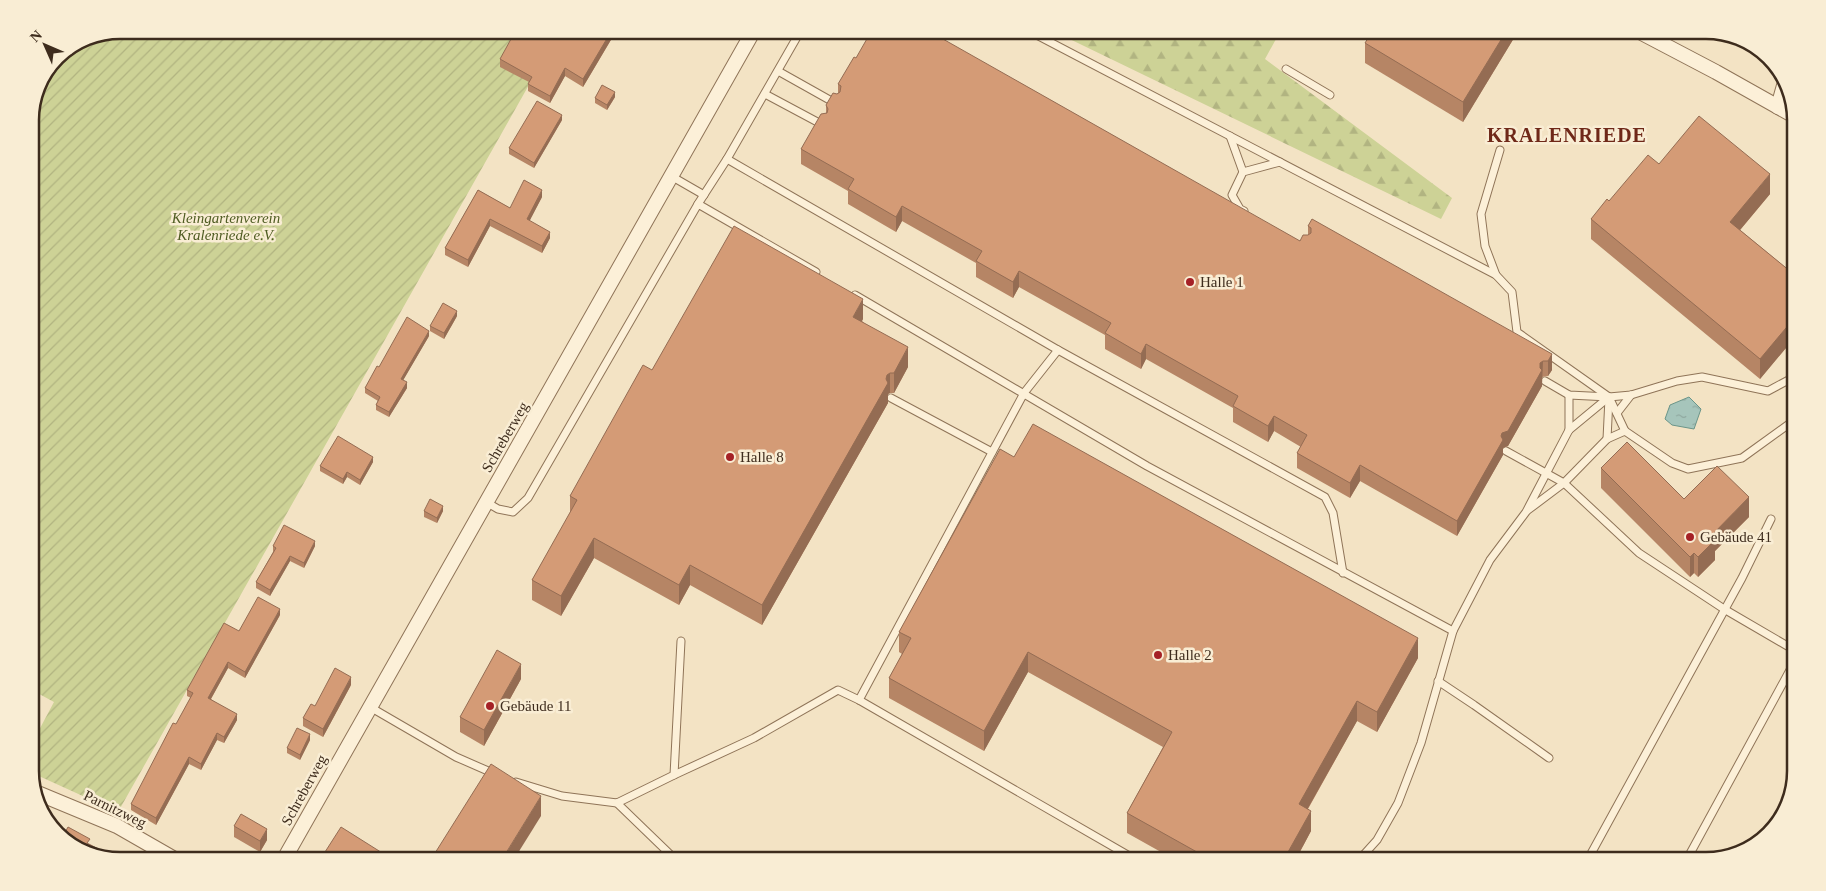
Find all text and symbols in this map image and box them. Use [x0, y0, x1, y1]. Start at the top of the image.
north arrow [20, 20, 70, 70]
text: N [27, 27, 45, 45]
district label: KRALENRIEDE [1487, 124, 1647, 146]
park label: Kleingartenverein Kralenriede e.V. [171, 210, 280, 243]
place label: Halle 1 [1200, 274, 1244, 290]
marker: Halle 1 [1184, 276, 1196, 288]
street label: Schreberweg [478, 399, 532, 475]
place label: Halle 8 [740, 449, 784, 465]
marker: Halle 8 [724, 451, 736, 463]
place label: Gebäude 41 [1700, 529, 1772, 545]
marker: Gebäude 41 [1684, 531, 1696, 543]
place label: Halle 2 [1168, 647, 1212, 663]
marker: Halle 2 [1152, 649, 1164, 661]
place label: Gebäude 11 [500, 698, 572, 714]
marker: Gebäude 11 [484, 700, 496, 712]
street label: Schreberweg [278, 751, 330, 828]
street label: Parnitzweg [81, 787, 149, 831]

